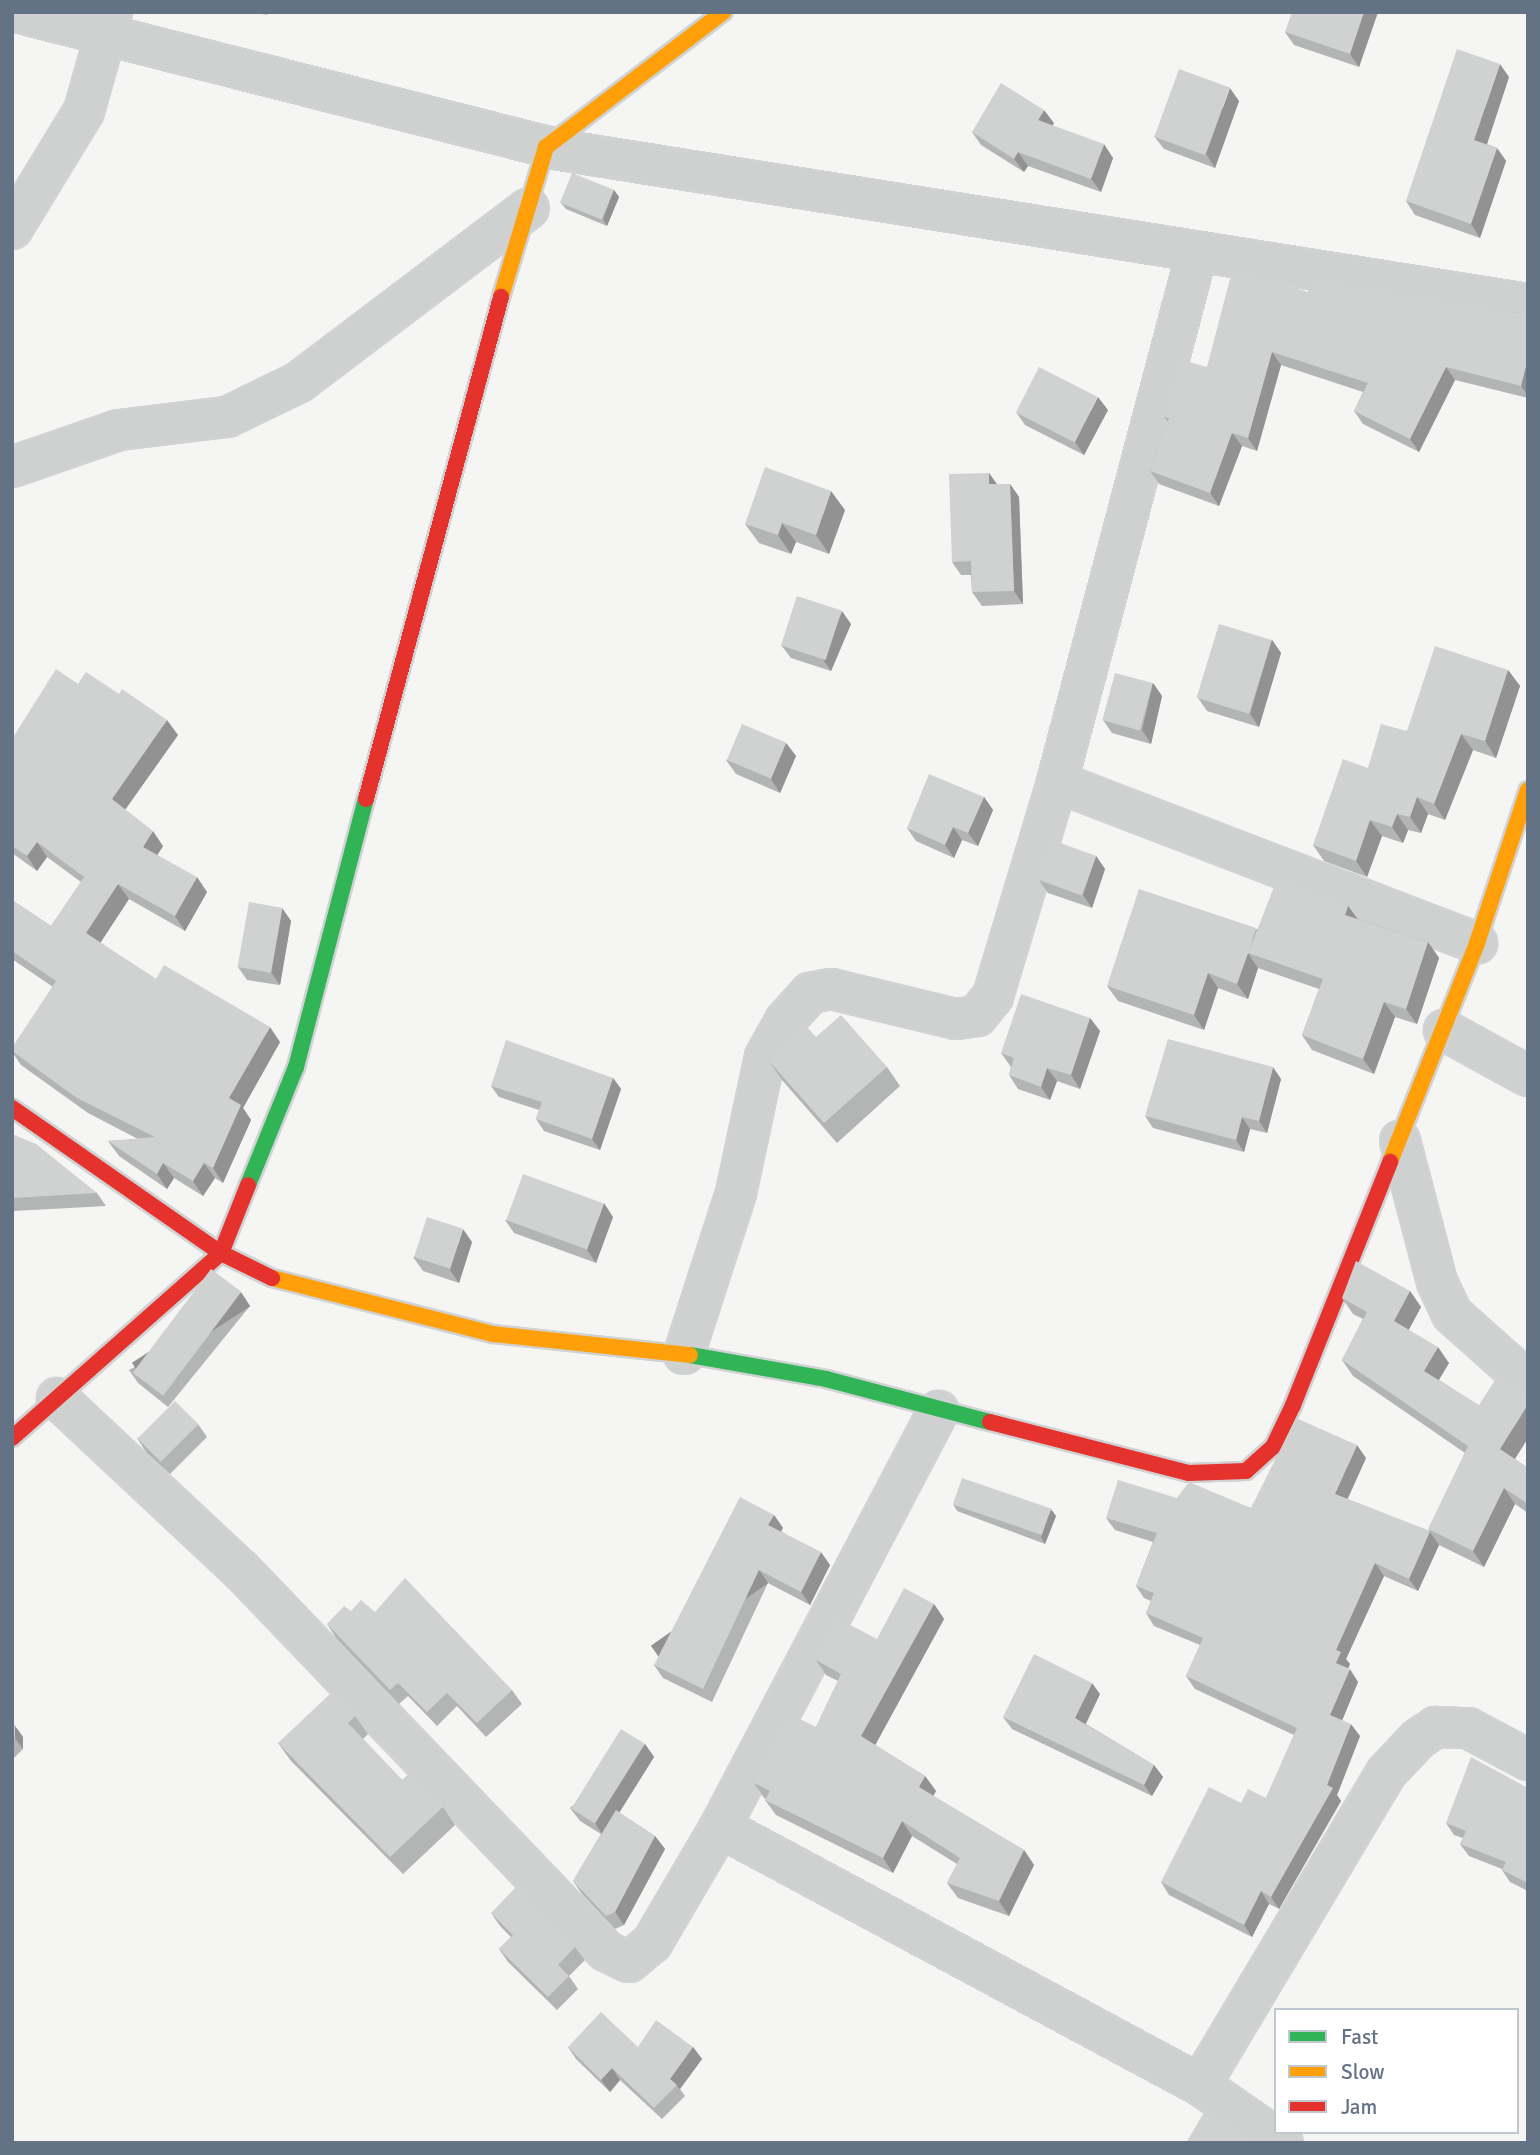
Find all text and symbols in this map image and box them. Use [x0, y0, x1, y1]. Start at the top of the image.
legend [1274, 2008, 1519, 2134]
text: Fast [1341, 2024, 1378, 2050]
text: Slow [1341, 2059, 1385, 2085]
text: Jam [1341, 2094, 1377, 2120]

